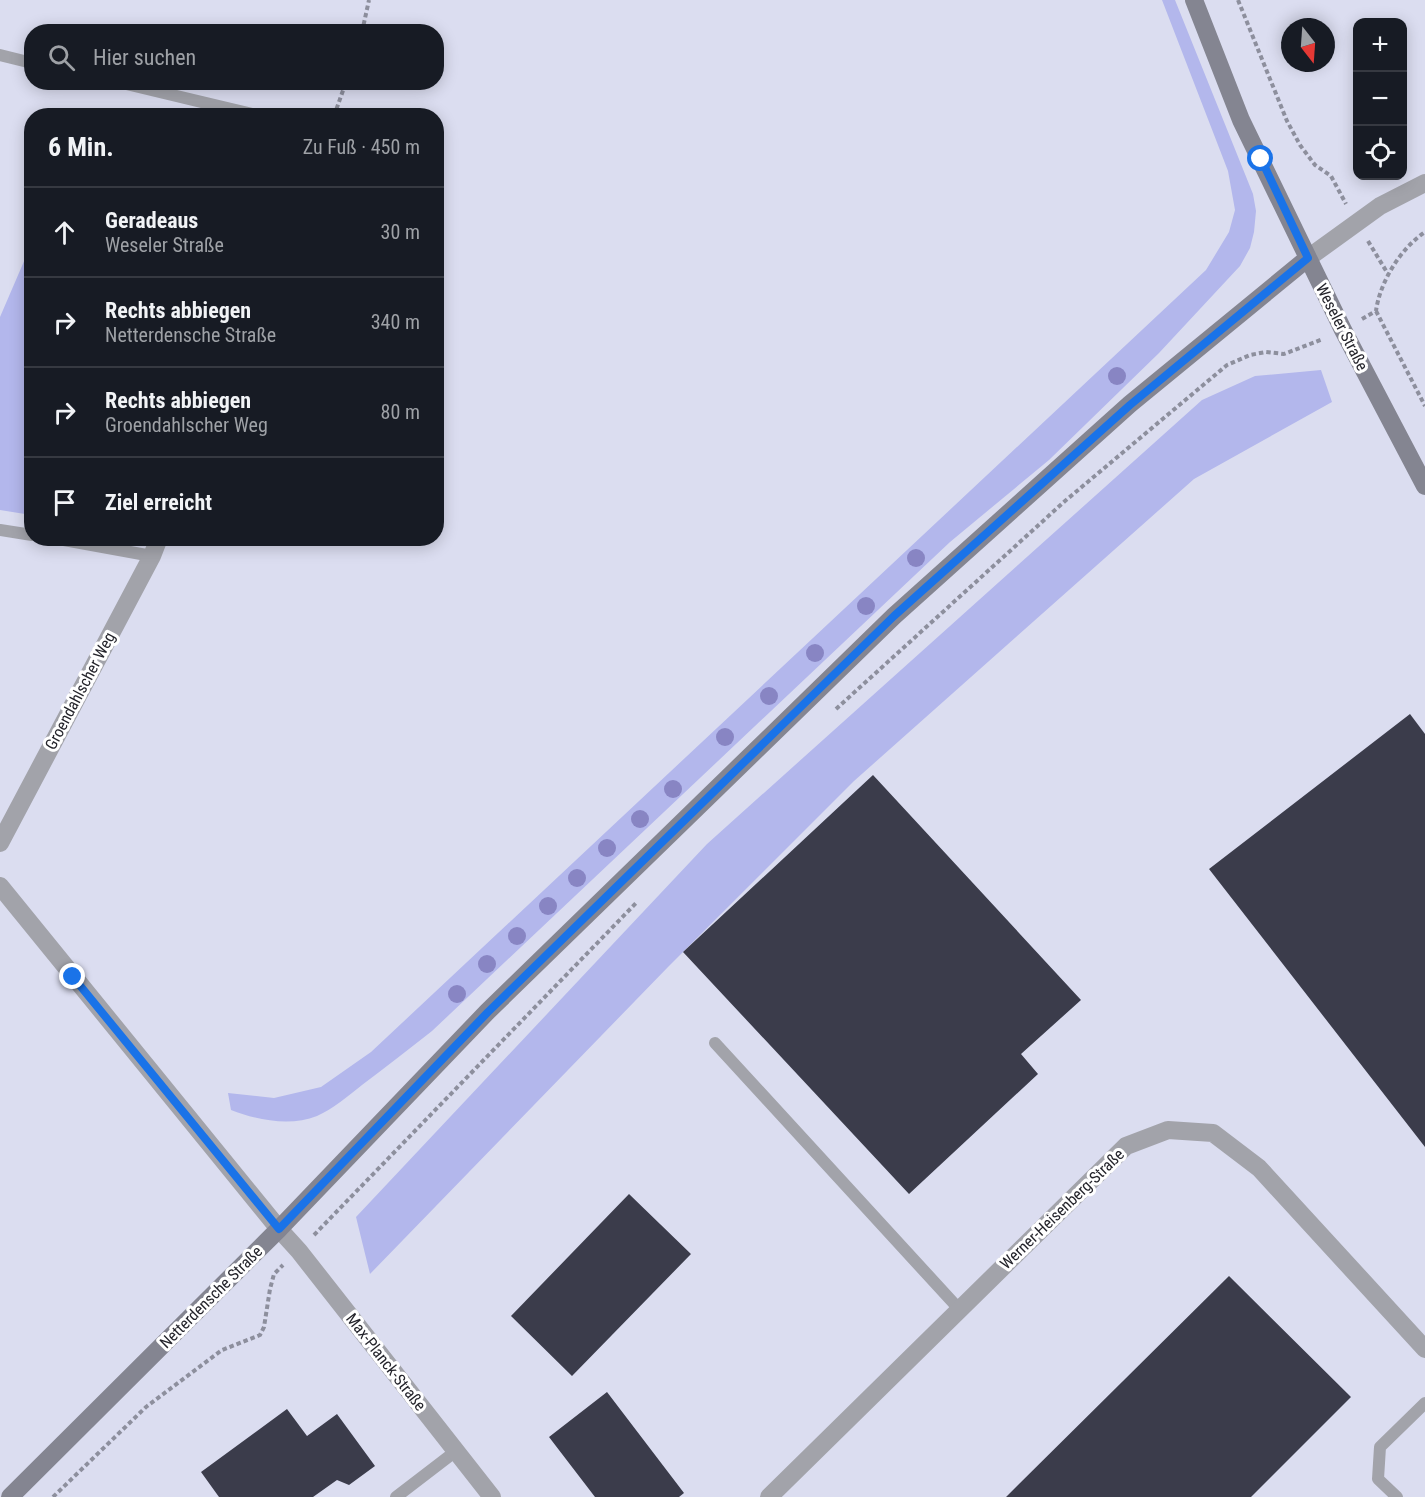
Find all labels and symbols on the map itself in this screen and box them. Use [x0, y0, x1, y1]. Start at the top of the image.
north arrow [1281, 18, 1335, 72]
route start [1247, 145, 1273, 171]
street label: Weseler Straße [1312, 280, 1372, 374]
street label: Groendahlscher Weg [41, 629, 119, 753]
route end [59, 963, 85, 989]
street label: Werner-Heisenberg-Straße [996, 1145, 1128, 1273]
street label: Netterdensche Straße [156, 1242, 266, 1352]
street label: Max-Planck-Straße [342, 1310, 430, 1414]

